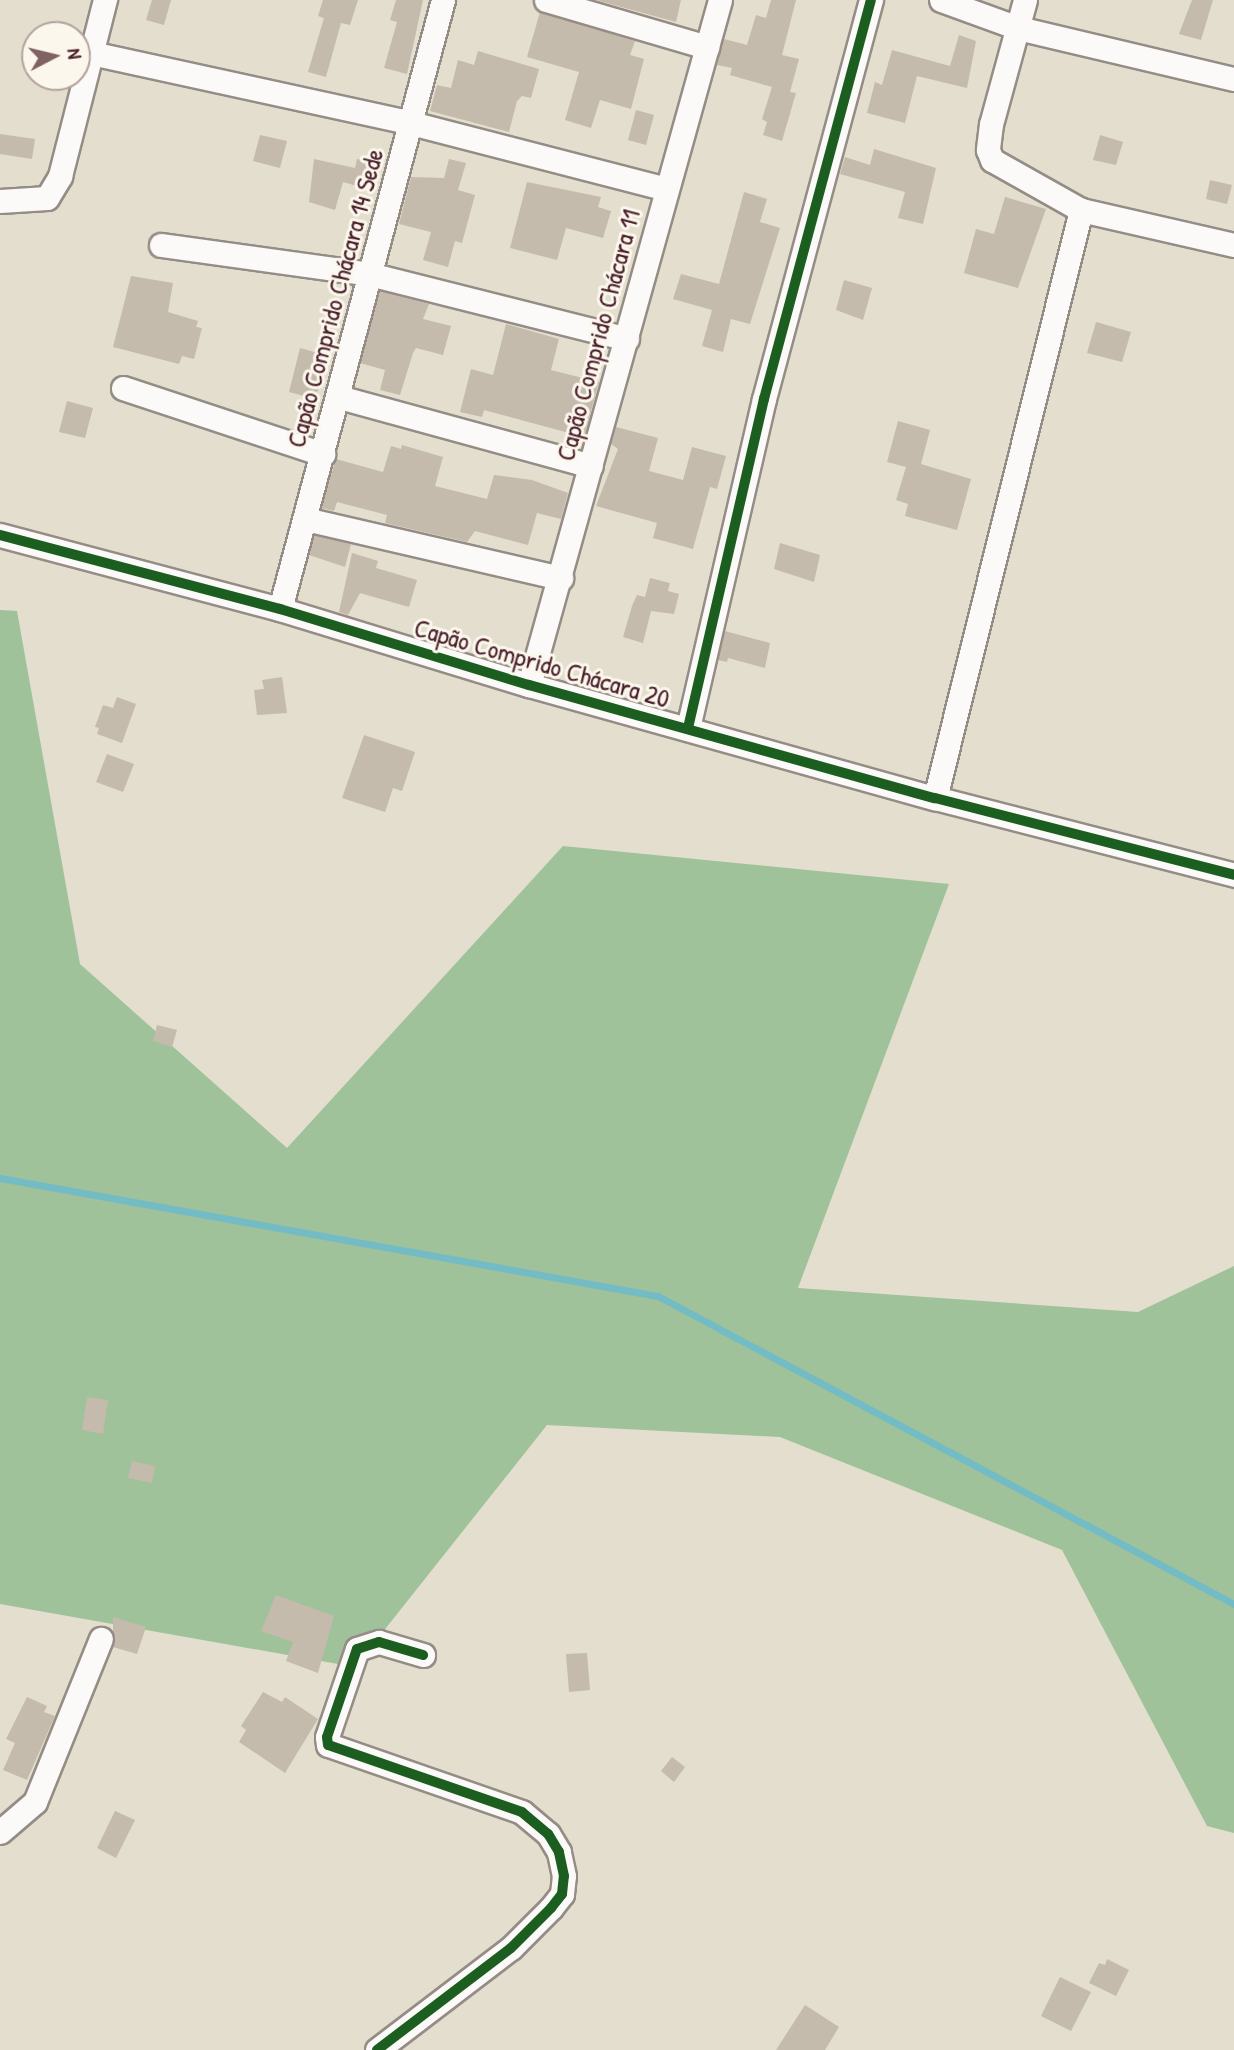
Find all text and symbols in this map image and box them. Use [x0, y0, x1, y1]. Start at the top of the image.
north arrow [21, 21, 91, 91]
text: N [61, 47, 88, 60]
street label: Capão Comprido Chácara 14 Sede [280, 145, 390, 451]
street label: Capão Comprido Chácara 11 [549, 206, 647, 464]
street label: Capão Comprido Chácara 20 [411, 612, 673, 714]

